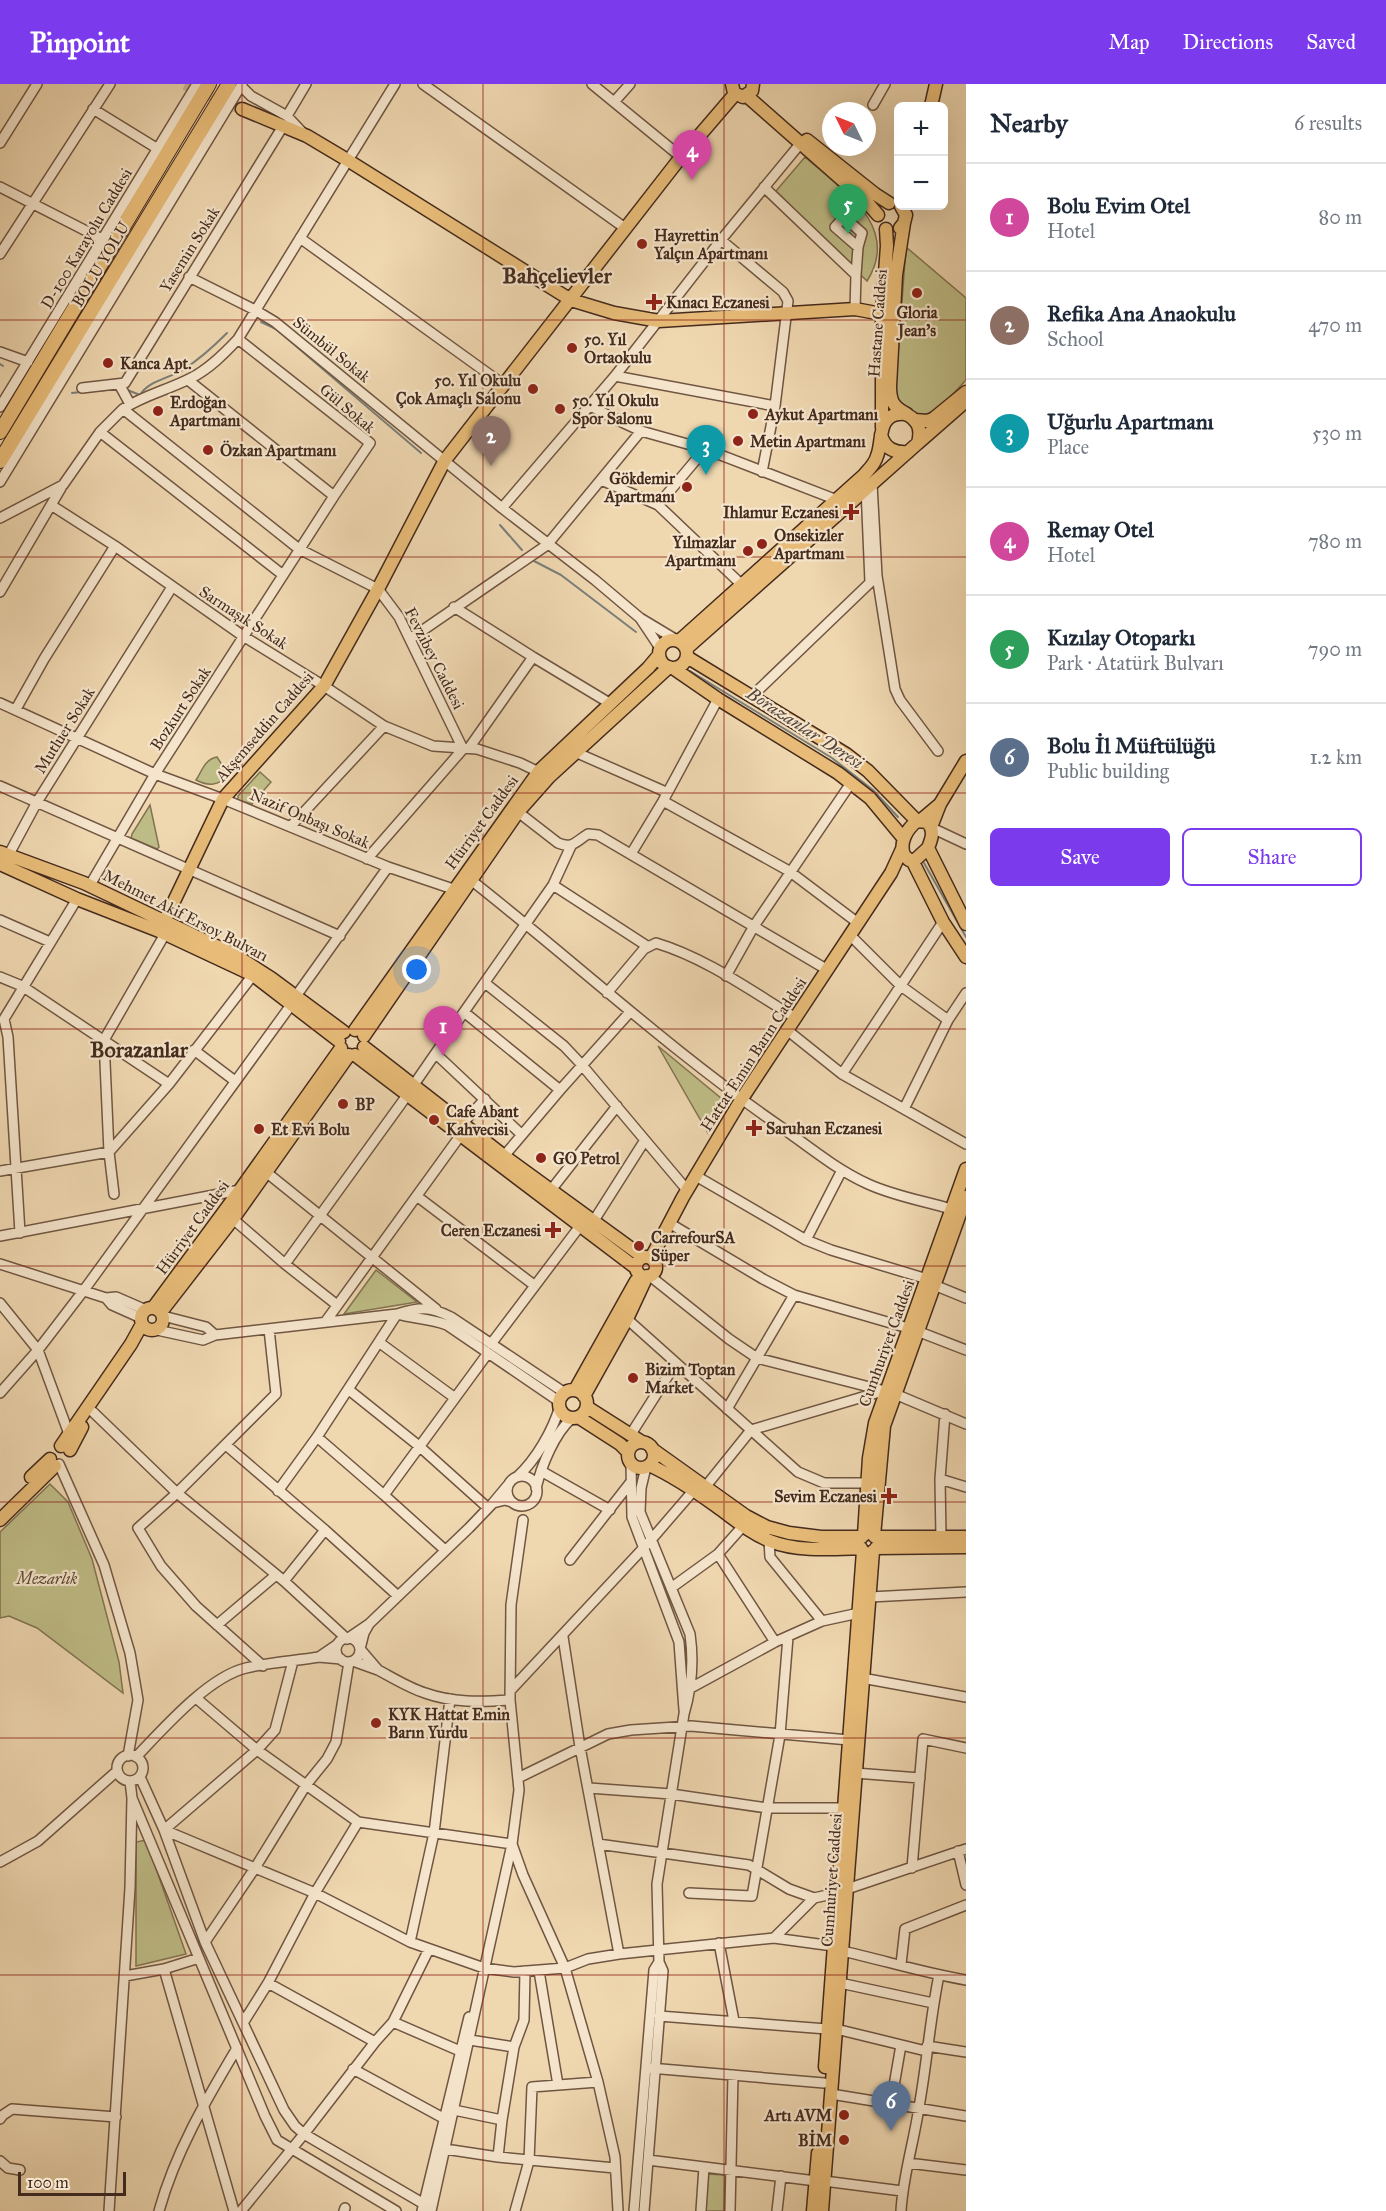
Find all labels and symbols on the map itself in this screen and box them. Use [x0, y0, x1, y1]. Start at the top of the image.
north arrow [822, 102, 876, 156]
pin: 4 [672, 130, 712, 180]
street label: D-100 Karayolu Caddesi [37, 164, 136, 312]
pin: 5 [828, 184, 868, 234]
street label: Yasemin Sokak [156, 203, 224, 296]
street label: BOLU YOLU [68, 218, 133, 310]
place label: Hayrettin Yalçın Apartmanı [653, 226, 769, 264]
marker: Hayrettin Yalçın Apartmanı [635, 237, 649, 251]
district label: Bahçelievler [502, 262, 612, 289]
street label: Hastane Caddesi [864, 268, 891, 378]
marker: Gloria Jean's [910, 286, 924, 300]
place label: Kınacı Eczanesi [666, 293, 770, 312]
marker: Kınacı Eczanesi [647, 295, 661, 309]
place label: Gloria Jean's [896, 303, 939, 341]
street label: Sümbül Sokak [289, 312, 375, 387]
place label: 50. Yıl Ortaokulu [584, 330, 652, 367]
marker: 50. Yıl Ortaokulu [565, 341, 579, 355]
place label: Kanca Apt. [120, 354, 192, 374]
marker: Kanca Apt. [101, 356, 115, 370]
place label: 50. Yıl Okulu Çok Amaçlı Salonu [396, 371, 521, 409]
street label: Gül Sokak [316, 380, 380, 438]
marker: 50. Yıl Okulu Çok Amaçlı Salonu [526, 382, 540, 396]
place label: 50. Yıl Okulu Spor Salonu [572, 391, 659, 429]
place label: Erdoğan Apartmanı [169, 393, 241, 431]
marker: 50. Yıl Okulu Spor Salonu [553, 402, 567, 416]
marker: Erdoğan Apartmanı [151, 404, 165, 418]
place label: Aykut Apartmanı [764, 405, 879, 425]
marker: Aykut Apartmanı [746, 407, 760, 421]
pin: 2 [472, 416, 510, 466]
pin: 3 [686, 426, 726, 475]
place label: Metin Apartmanı [750, 432, 866, 452]
marker: Metin Apartmanı [731, 434, 745, 448]
place label: Özkan Apartmanı [220, 440, 337, 461]
marker: Özkan Apartmanı [201, 443, 215, 457]
place label: Gökdemir Apartmanı [604, 469, 676, 507]
marker: Gökdemir Apartmanı [680, 480, 694, 494]
place label: Ihlamur Eczanesi [723, 503, 840, 522]
marker: Ihlamur Eczanesi [844, 505, 858, 519]
place label: Onsekizler Apartmanı [773, 526, 845, 564]
place label: Yılmazlar Apartmanı [665, 533, 737, 571]
marker: Onsekizler Apartmanı [755, 537, 769, 551]
marker: Yılmazlar Apartmanı [741, 544, 755, 558]
street label: Sarmaşık Sokak [196, 582, 292, 654]
street label: Fevzibey Caddesi [401, 604, 469, 713]
street label: Bozkurt Sokak [146, 662, 215, 754]
street label: Akşemseddin Caddesi [211, 667, 318, 786]
water label: Borazanlar Deresi [742, 682, 867, 774]
street label: Mutluer Sokak [30, 683, 99, 777]
street label: Hürriyet Caddesi [441, 771, 522, 873]
street label: Nazif Onbaşı Sokak [247, 785, 373, 853]
street label: Mehmet Akif Ersoy Bulvarı [100, 865, 272, 966]
your location [402, 955, 431, 984]
street label: Hattat Emin Barın Caddesi [697, 973, 811, 1135]
pin: 1 [424, 1006, 462, 1056]
district label: Borazanlar [90, 1036, 189, 1063]
place label: BP [355, 1095, 375, 1114]
marker: BP [336, 1097, 350, 1111]
place label: Cafe Abant Kahvecisi [446, 1102, 519, 1139]
marker: Cafe Abant Kahvecisi [427, 1113, 441, 1127]
place label: Saruhan Eczanesi [766, 1119, 883, 1138]
place label: Et Evi Bolu [271, 1120, 350, 1139]
marker: Saruhan Eczanesi [747, 1121, 761, 1135]
marker: Et Evi Bolu [252, 1122, 266, 1136]
place label: GO Petrol [553, 1149, 620, 1168]
marker: GO Petrol [534, 1151, 548, 1165]
street label: Hürriyet Caddesi [152, 1176, 233, 1278]
place label: Ceren Eczanesi [441, 1221, 542, 1240]
marker: Ceren Eczanesi [546, 1223, 560, 1237]
place label: CarrefourSA Süper [651, 1228, 735, 1266]
marker: CarrefourSA Süper [632, 1239, 646, 1253]
street label: Cumhuriyet Caddesi [855, 1276, 919, 1409]
place label: Bizim Toptan Market [645, 1360, 736, 1397]
marker: Bizim Toptan Market [626, 1371, 640, 1385]
place label: Sevim Eczanesi [774, 1487, 878, 1506]
marker: Sevim Eczanesi [882, 1489, 896, 1503]
park label: Mezarlık [15, 1569, 77, 1588]
place label: KYK Hattat Emin Barın Yurdu [388, 1705, 510, 1742]
marker: KYK Hattat Emin Barın Yurdu [369, 1716, 383, 1730]
street label: Cumhuriyet Caddesi [817, 1812, 846, 1948]
pin: 6 [872, 2082, 910, 2131]
place label: Artı AVM [764, 2106, 833, 2125]
marker: Artı AVM [837, 2108, 851, 2122]
place label: BİM [798, 2129, 833, 2150]
marker: BİM [837, 2133, 851, 2147]
scale bar [18, 2169, 126, 2196]

